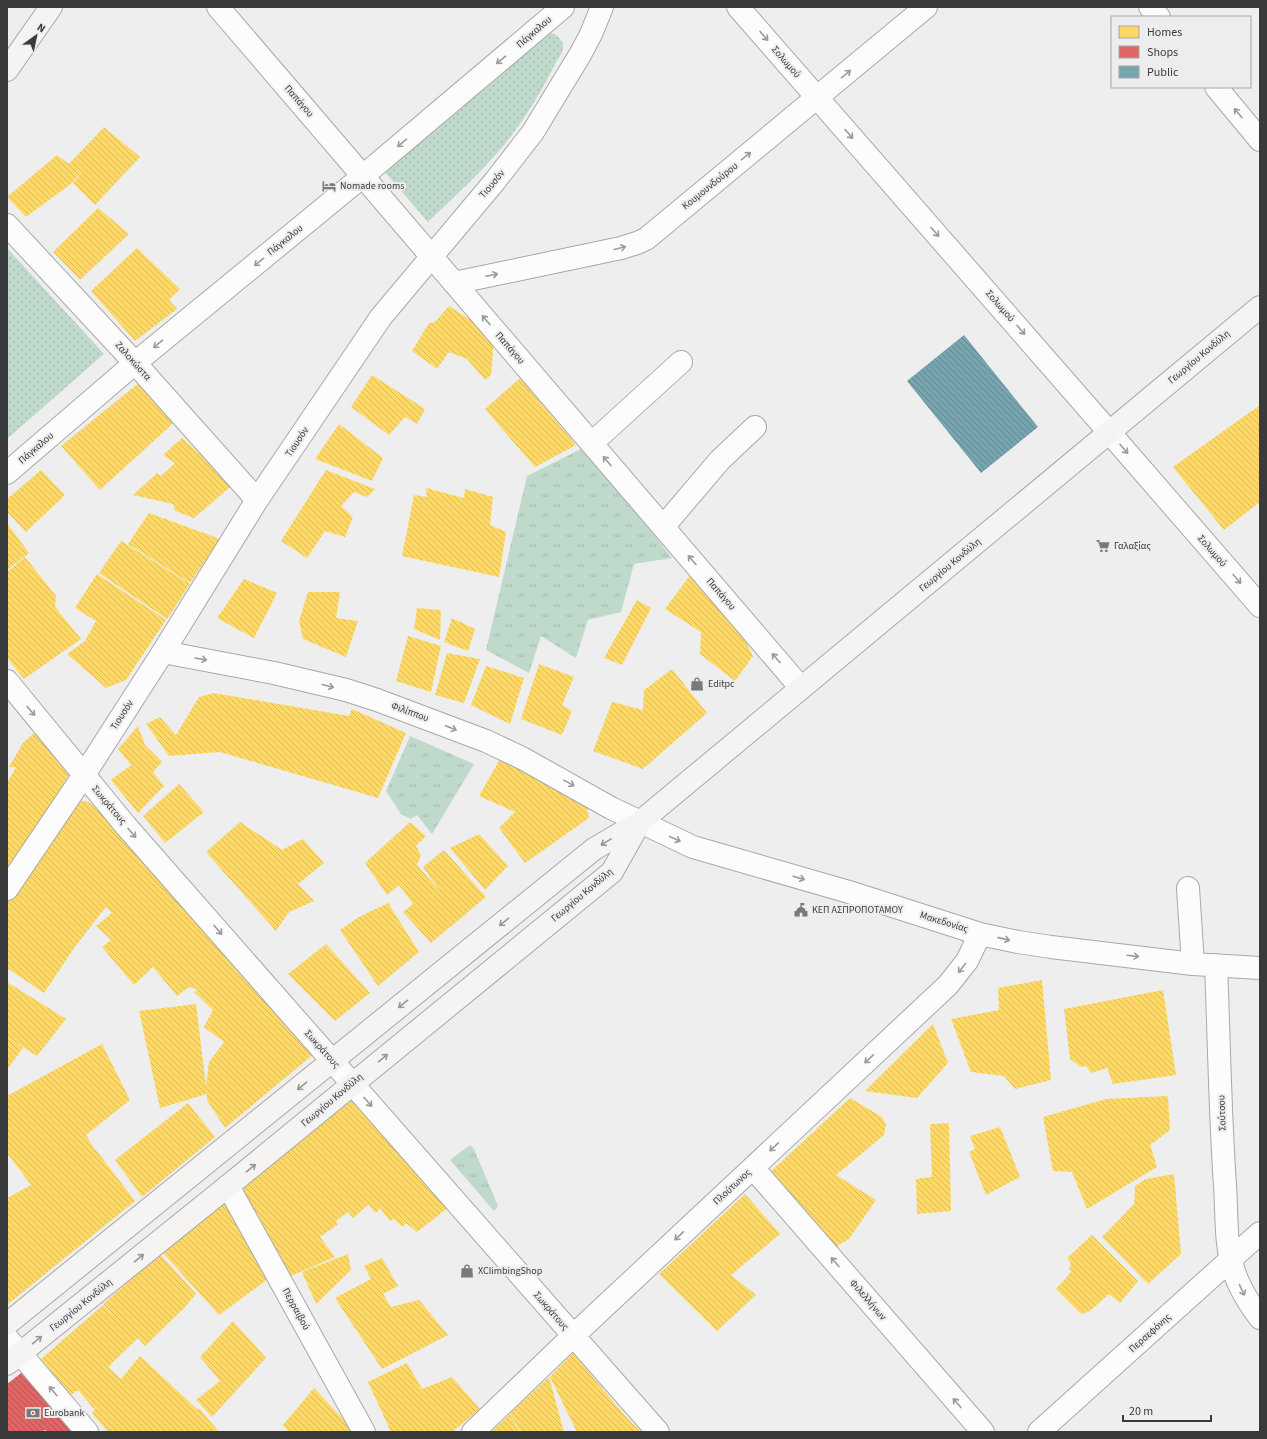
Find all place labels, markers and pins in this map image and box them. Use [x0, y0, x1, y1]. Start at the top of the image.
hotel icon: Nomade rooms [321, 178, 337, 194]
place label: Nomade rooms [340, 179, 404, 193]
supermarket icon: Γαλαξίας [1095, 538, 1111, 554]
place label: Γαλαξίας [1114, 539, 1151, 553]
shop icon: Editpc [689, 676, 705, 692]
place label: Editpc [708, 677, 735, 691]
public building icon: ΚΕΠ ΑΣΠΡΟΠΟΤΑΜΟΥ [793, 902, 809, 918]
place label: ΚΕΠ ΑΣΠΡΟΠΟΤΑΜΟΥ [812, 903, 903, 917]
shop icon: XClimbingShop [459, 1263, 475, 1279]
place label: XClimbingShop [478, 1264, 543, 1278]
bank icon: Eurobank [25, 1405, 41, 1421]
place label: Eurobank [44, 1406, 84, 1420]

